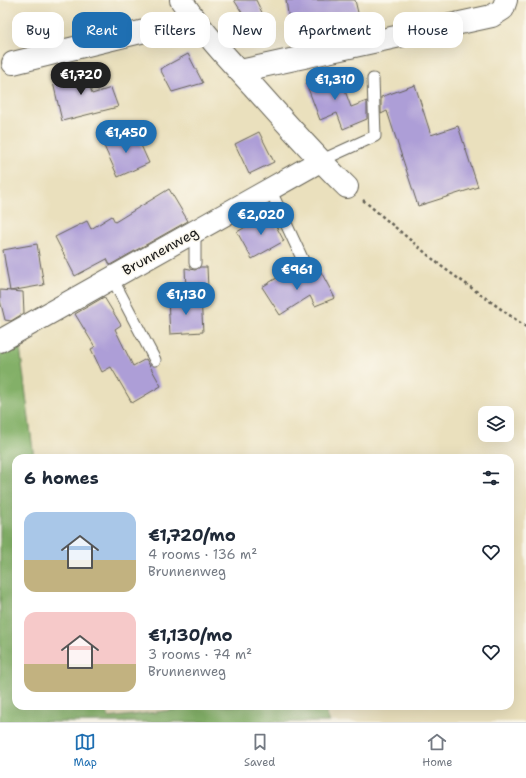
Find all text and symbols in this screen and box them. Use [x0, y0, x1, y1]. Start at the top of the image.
chip: Buy [12, 12, 64, 48]
chip: Rent [72, 12, 132, 48]
chip: Filters [140, 12, 210, 48]
chip: New [218, 12, 276, 48]
chip: Apartment [284, 12, 385, 48]
chip: House [393, 12, 463, 48]
pin: €1,720 [48, 62, 114, 96]
text: €1,720 [60, 66, 102, 83]
pin: €1,310 [302, 67, 368, 101]
text: €1,310 [315, 71, 355, 88]
pin: €1,450 [93, 120, 159, 154]
text: €1,450 [105, 124, 147, 141]
pin: €2,020 [228, 202, 294, 236]
text: €2,020 [237, 206, 285, 223]
street label: Brunnenweg [119, 223, 201, 279]
pin: €961 [273, 257, 321, 291]
text: €961 [281, 261, 313, 278]
pin: €1,130 [153, 282, 219, 316]
text: €1,130 [166, 286, 206, 303]
map controls [478, 406, 514, 442]
button: layers [478, 406, 514, 442]
text: 6 homes [24, 467, 99, 489]
icon: filters [480, 467, 502, 489]
text: €1,720/mo [148, 524, 236, 546]
icon: home [56, 528, 104, 576]
icon: heart [480, 541, 502, 563]
text: 4 rooms · 136 m² [148, 546, 257, 563]
text: Brunnenweg [148, 563, 226, 580]
text: €1,130/mo [148, 624, 233, 646]
icon: home [56, 628, 104, 676]
icon: heart [480, 641, 502, 663]
text: 3 rooms · 74 m² [148, 646, 252, 663]
text: Brunnenweg [148, 663, 226, 680]
tab: Map [73, 731, 97, 770]
tab: Saved [244, 731, 275, 770]
tab: Home [422, 731, 453, 770]

